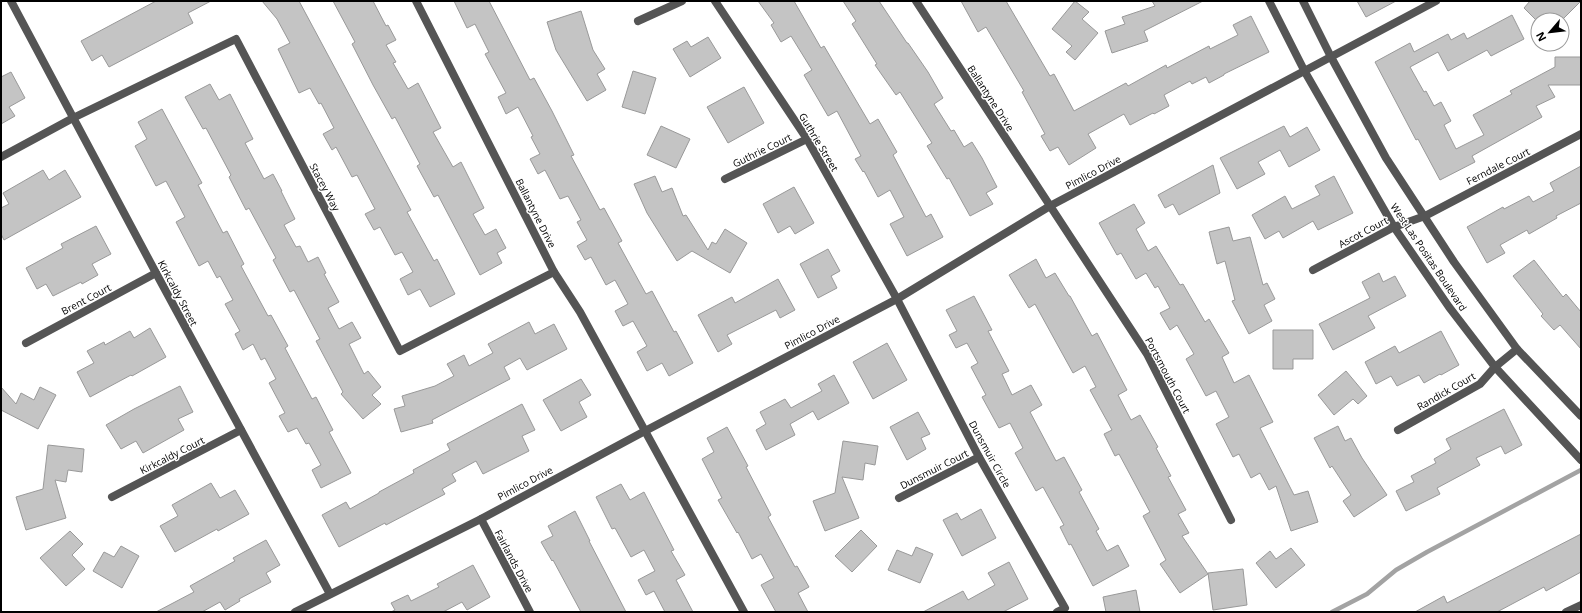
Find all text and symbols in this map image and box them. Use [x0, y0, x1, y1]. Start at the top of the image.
north arrow [1530, 12, 1570, 52]
text: N [1532, 29, 1549, 44]
street label: Ballantyne Drive [964, 62, 1018, 134]
street label: Guthrie Street [796, 110, 842, 174]
street label: Guthrie Court [730, 129, 794, 170]
street label: Ferndale Court [1464, 144, 1533, 188]
street label: Pimlico Drive [1063, 151, 1123, 192]
street label: Stacey Way [307, 161, 344, 214]
street label: Ballantyne Drive [512, 176, 560, 250]
street label: West Las Positas Boulevard [1388, 200, 1470, 314]
street label: Ascot Court [1336, 213, 1391, 251]
street label: Kirkcaldy Street [155, 258, 201, 329]
street label: Brent Court [59, 280, 114, 318]
street label: Pimlico Drive [782, 311, 842, 352]
street label: Portsmouth Court [1142, 335, 1194, 416]
street label: Randick Court [1414, 368, 1478, 413]
street label: Dunsmuir Circle [966, 418, 1014, 490]
street label: Kirkcaldy Court [137, 433, 207, 477]
street label: Dunsmuir Court [897, 446, 971, 492]
street label: Pimlico Drive [495, 462, 555, 503]
street label: Fairlands Drive [492, 527, 537, 595]

